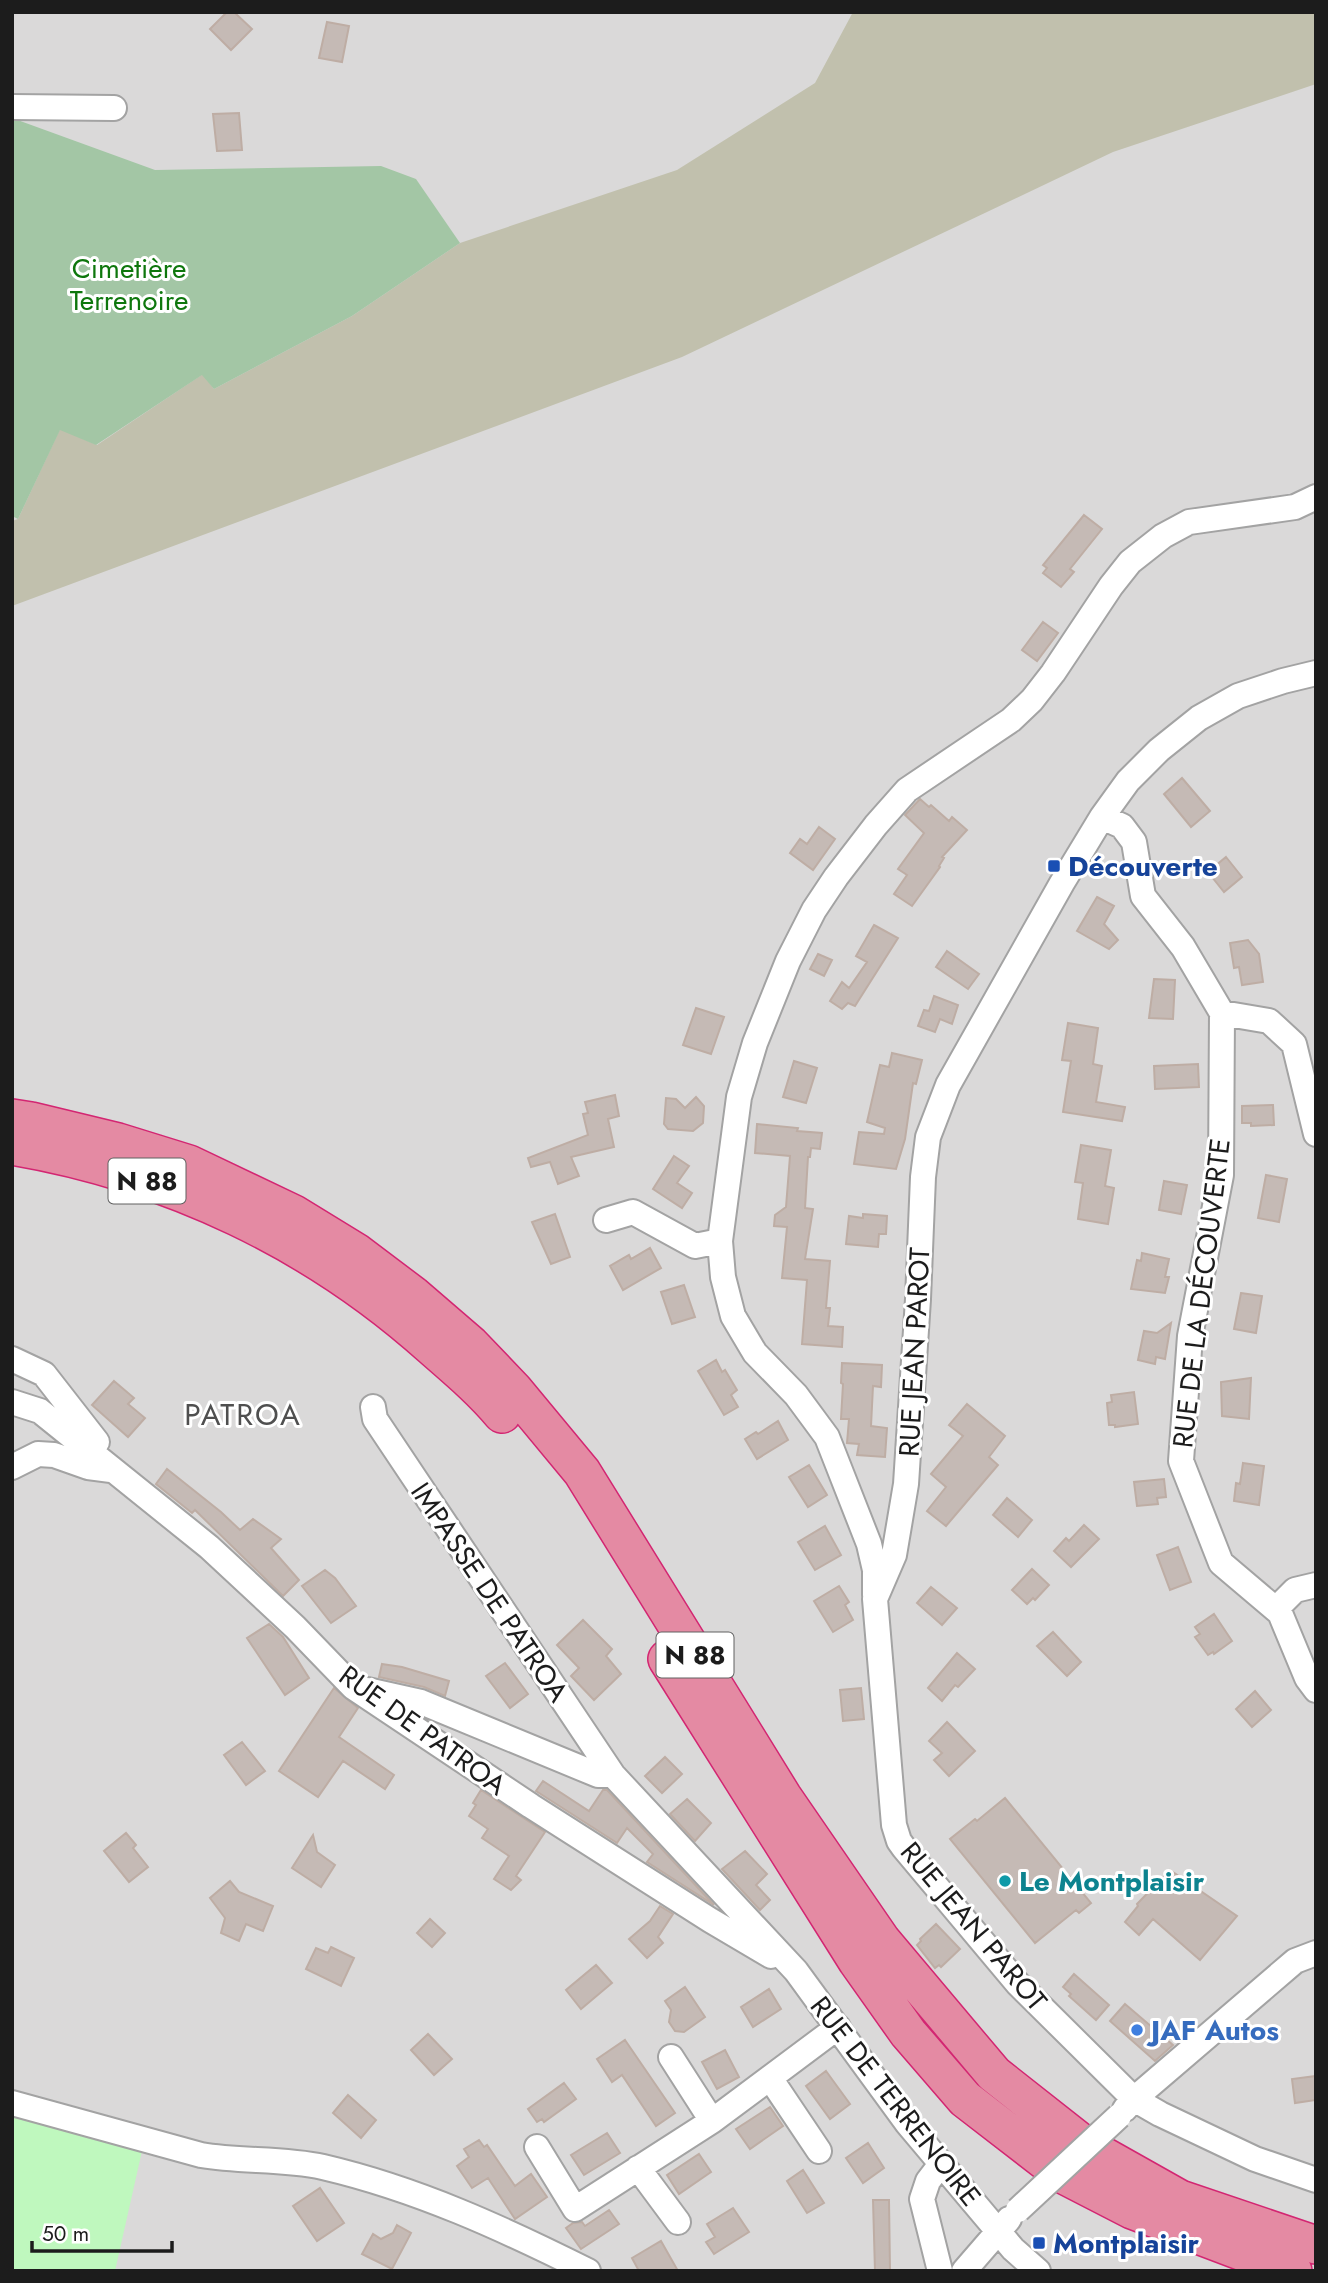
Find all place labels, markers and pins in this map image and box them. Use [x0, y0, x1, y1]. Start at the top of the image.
place label: Découverte [1068, 846, 1218, 887]
marker: Découverte [1046, 858, 1062, 874]
place label: Le Montplaisir [1019, 1861, 1205, 1902]
marker: Le Montplaisir [997, 1873, 1013, 1889]
place label: JAF Autos [1146, 2010, 1279, 2051]
marker: JAF Autos [1129, 2022, 1145, 2038]
place label: Montplaisir [1053, 2223, 1200, 2264]
marker: Montplaisir [1031, 2235, 1047, 2251]

